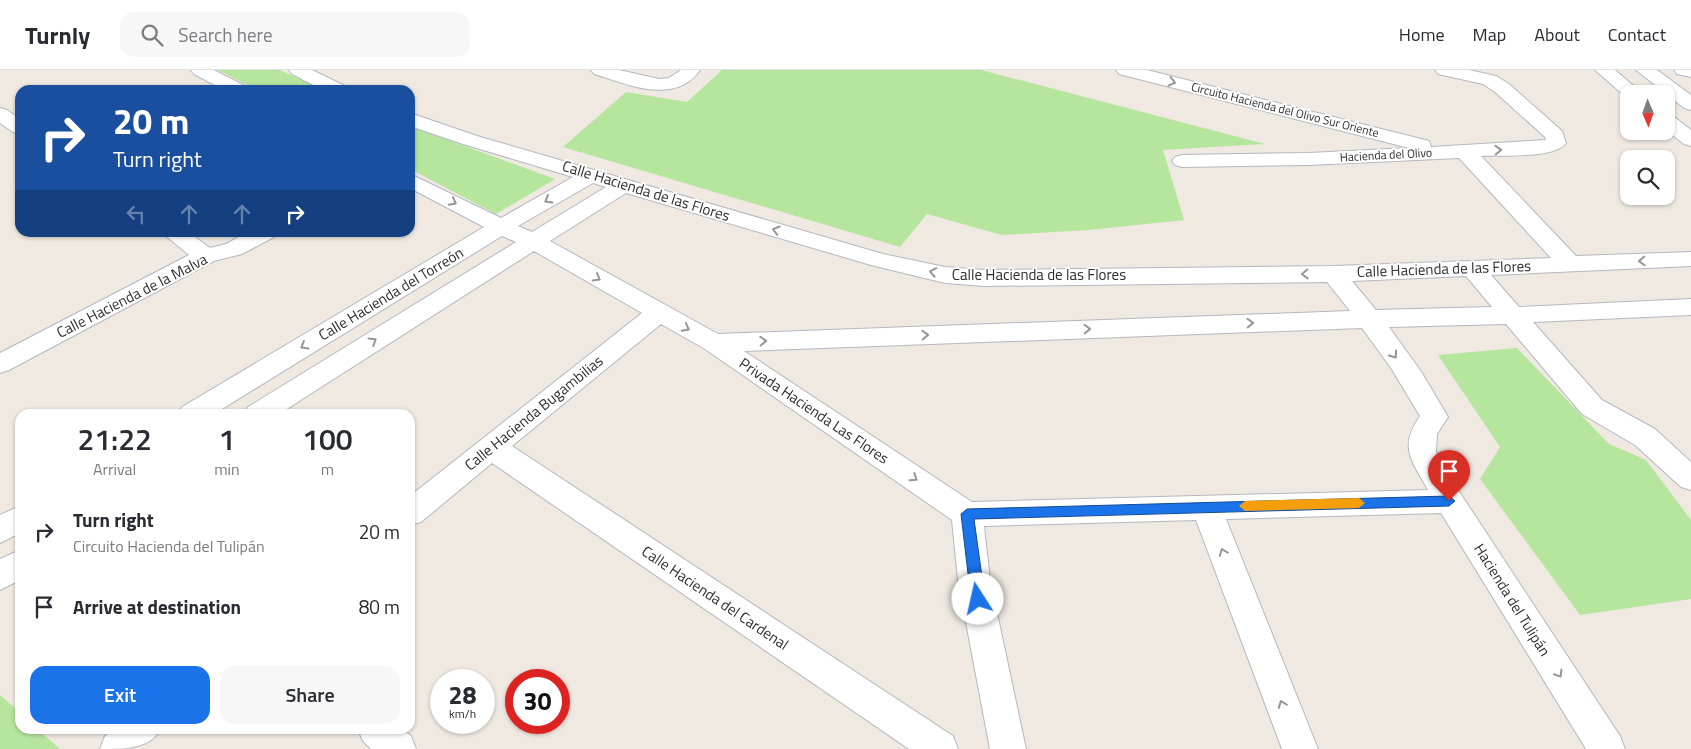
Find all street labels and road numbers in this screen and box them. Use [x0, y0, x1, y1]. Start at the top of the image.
street label: Circuito Hacienda del Olivo Sur Oriente [1189, 77, 1381, 142]
street label: Hacienda del Olivo [1339, 143, 1433, 166]
street label: Calle Hacienda de las Flores [559, 154, 733, 227]
street label: Calle Hacienda del Torreón [314, 241, 468, 346]
street label: Calle Hacienda de la Malva [52, 247, 212, 344]
street label: Calle Hacienda de las Flores [1357, 254, 1531, 283]
street label: Calle Hacienda de las Flores [952, 263, 1126, 286]
street label: Calle Hacienda Bugambilias [459, 349, 608, 476]
street label: Privada Hacienda Las Flores [735, 352, 894, 469]
street label: Hacienda del Tulipán [1469, 539, 1556, 660]
street label: Calle Hacienda del Cardenal [637, 540, 793, 655]

